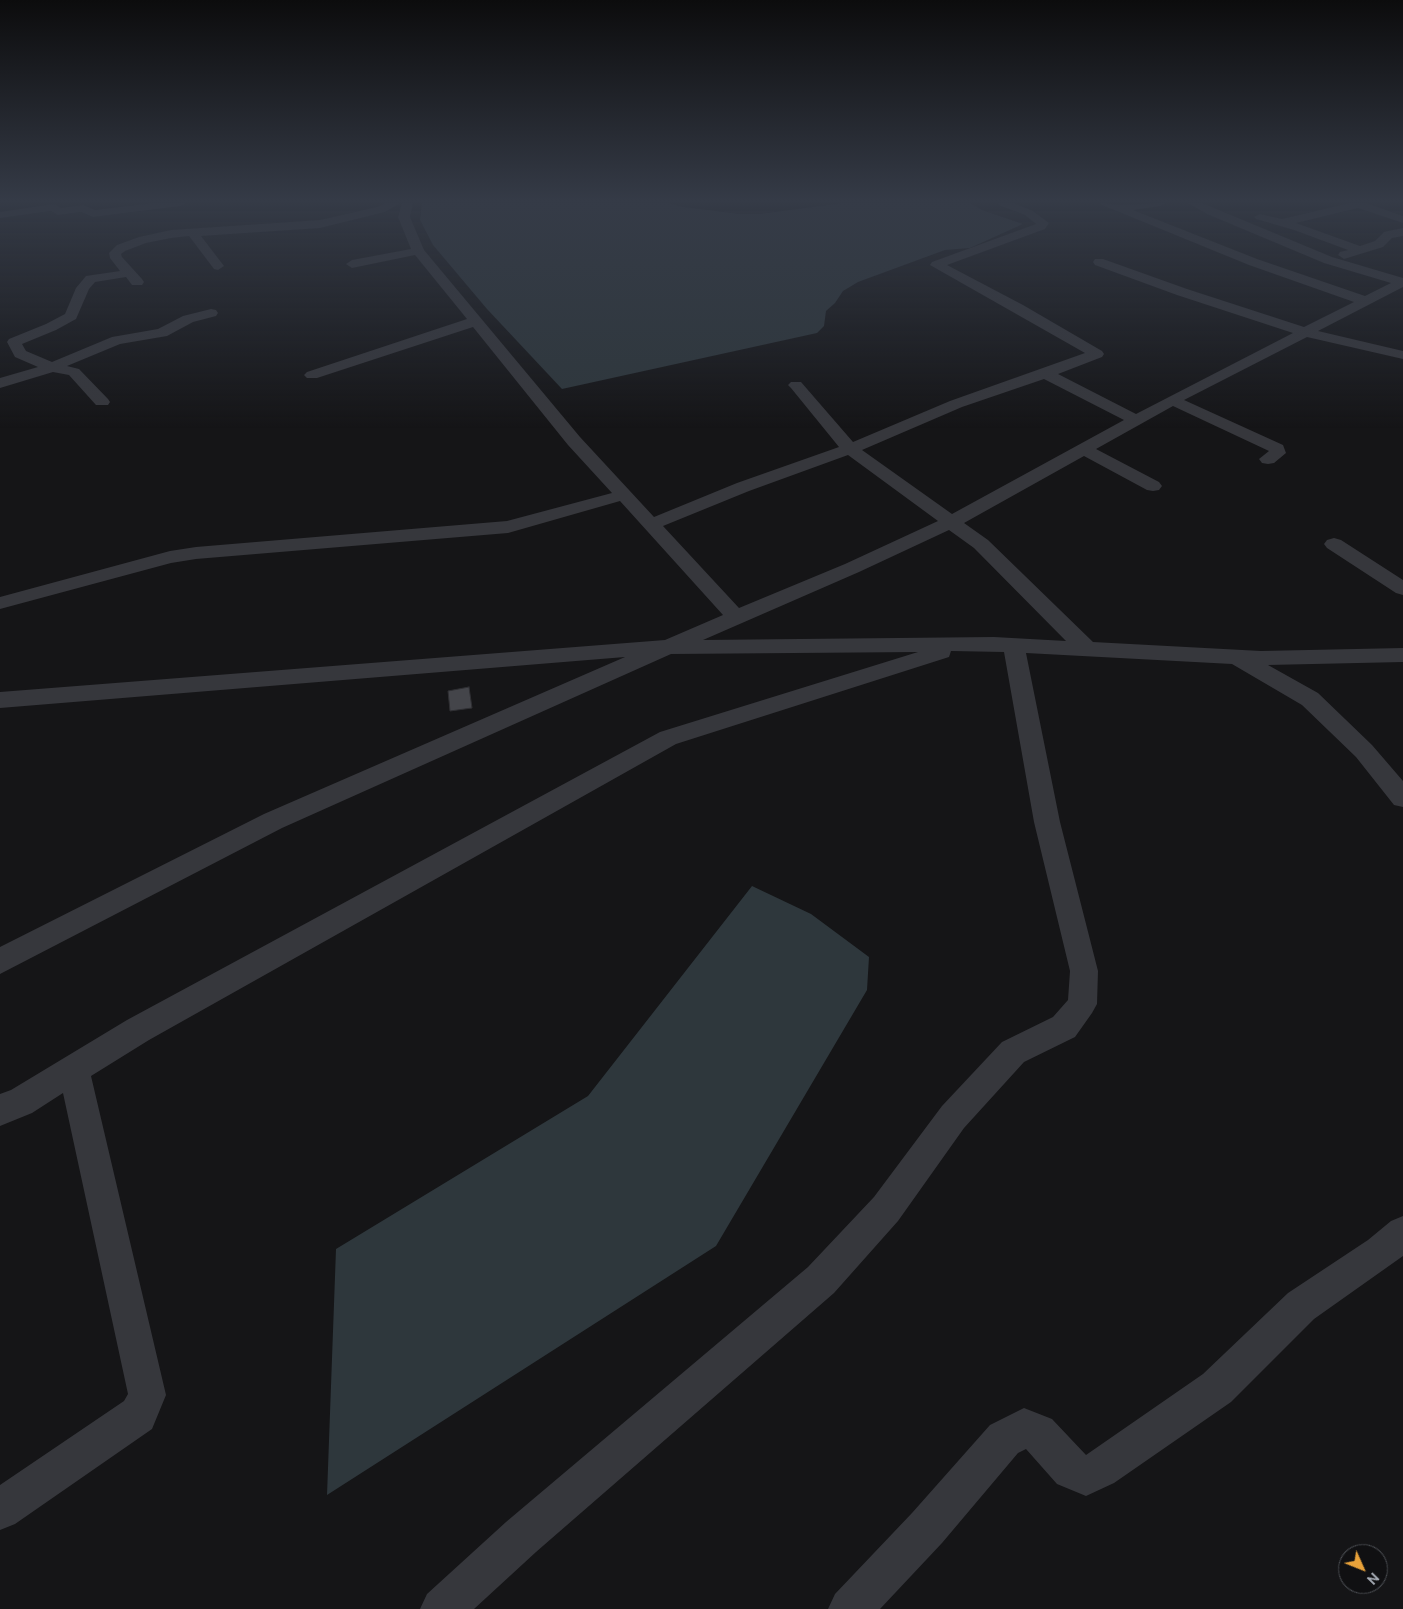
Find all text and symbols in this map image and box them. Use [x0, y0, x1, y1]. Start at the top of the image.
north arrow [1338, 1544, 1388, 1594]
text: N [1364, 1569, 1382, 1588]

